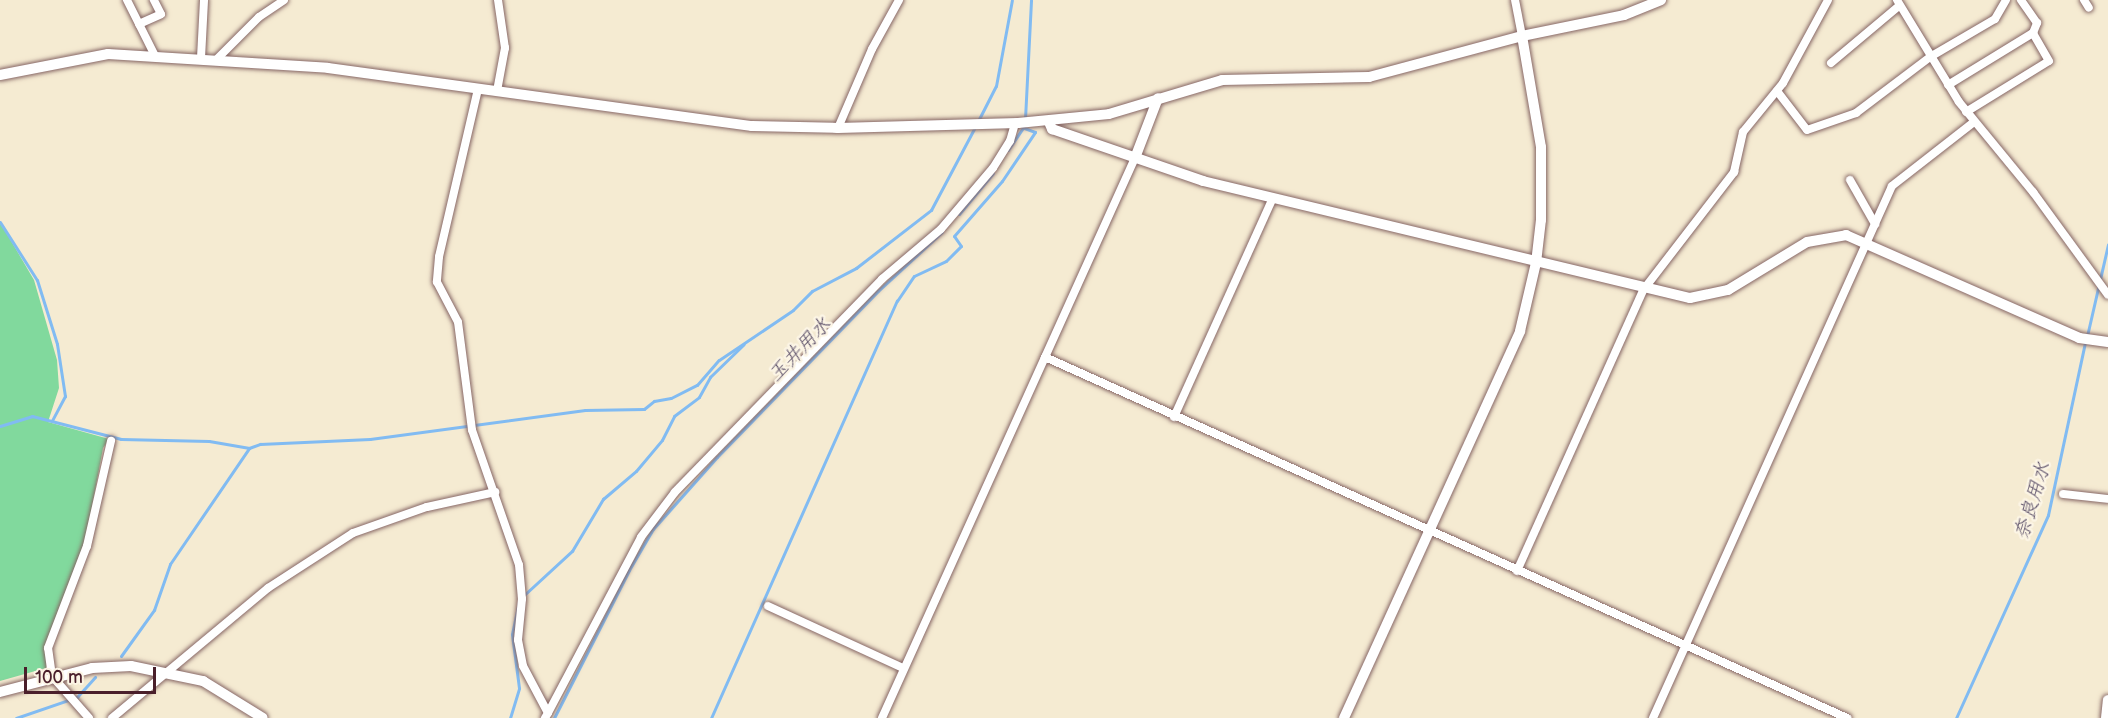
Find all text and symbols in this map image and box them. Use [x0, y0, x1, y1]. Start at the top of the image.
water label: 玉井用水 [764, 313, 836, 387]
water label: 奈良用水 [2010, 459, 2056, 543]
scale bar [27, 655, 159, 693]
text: 100 m [35, 667, 83, 688]

